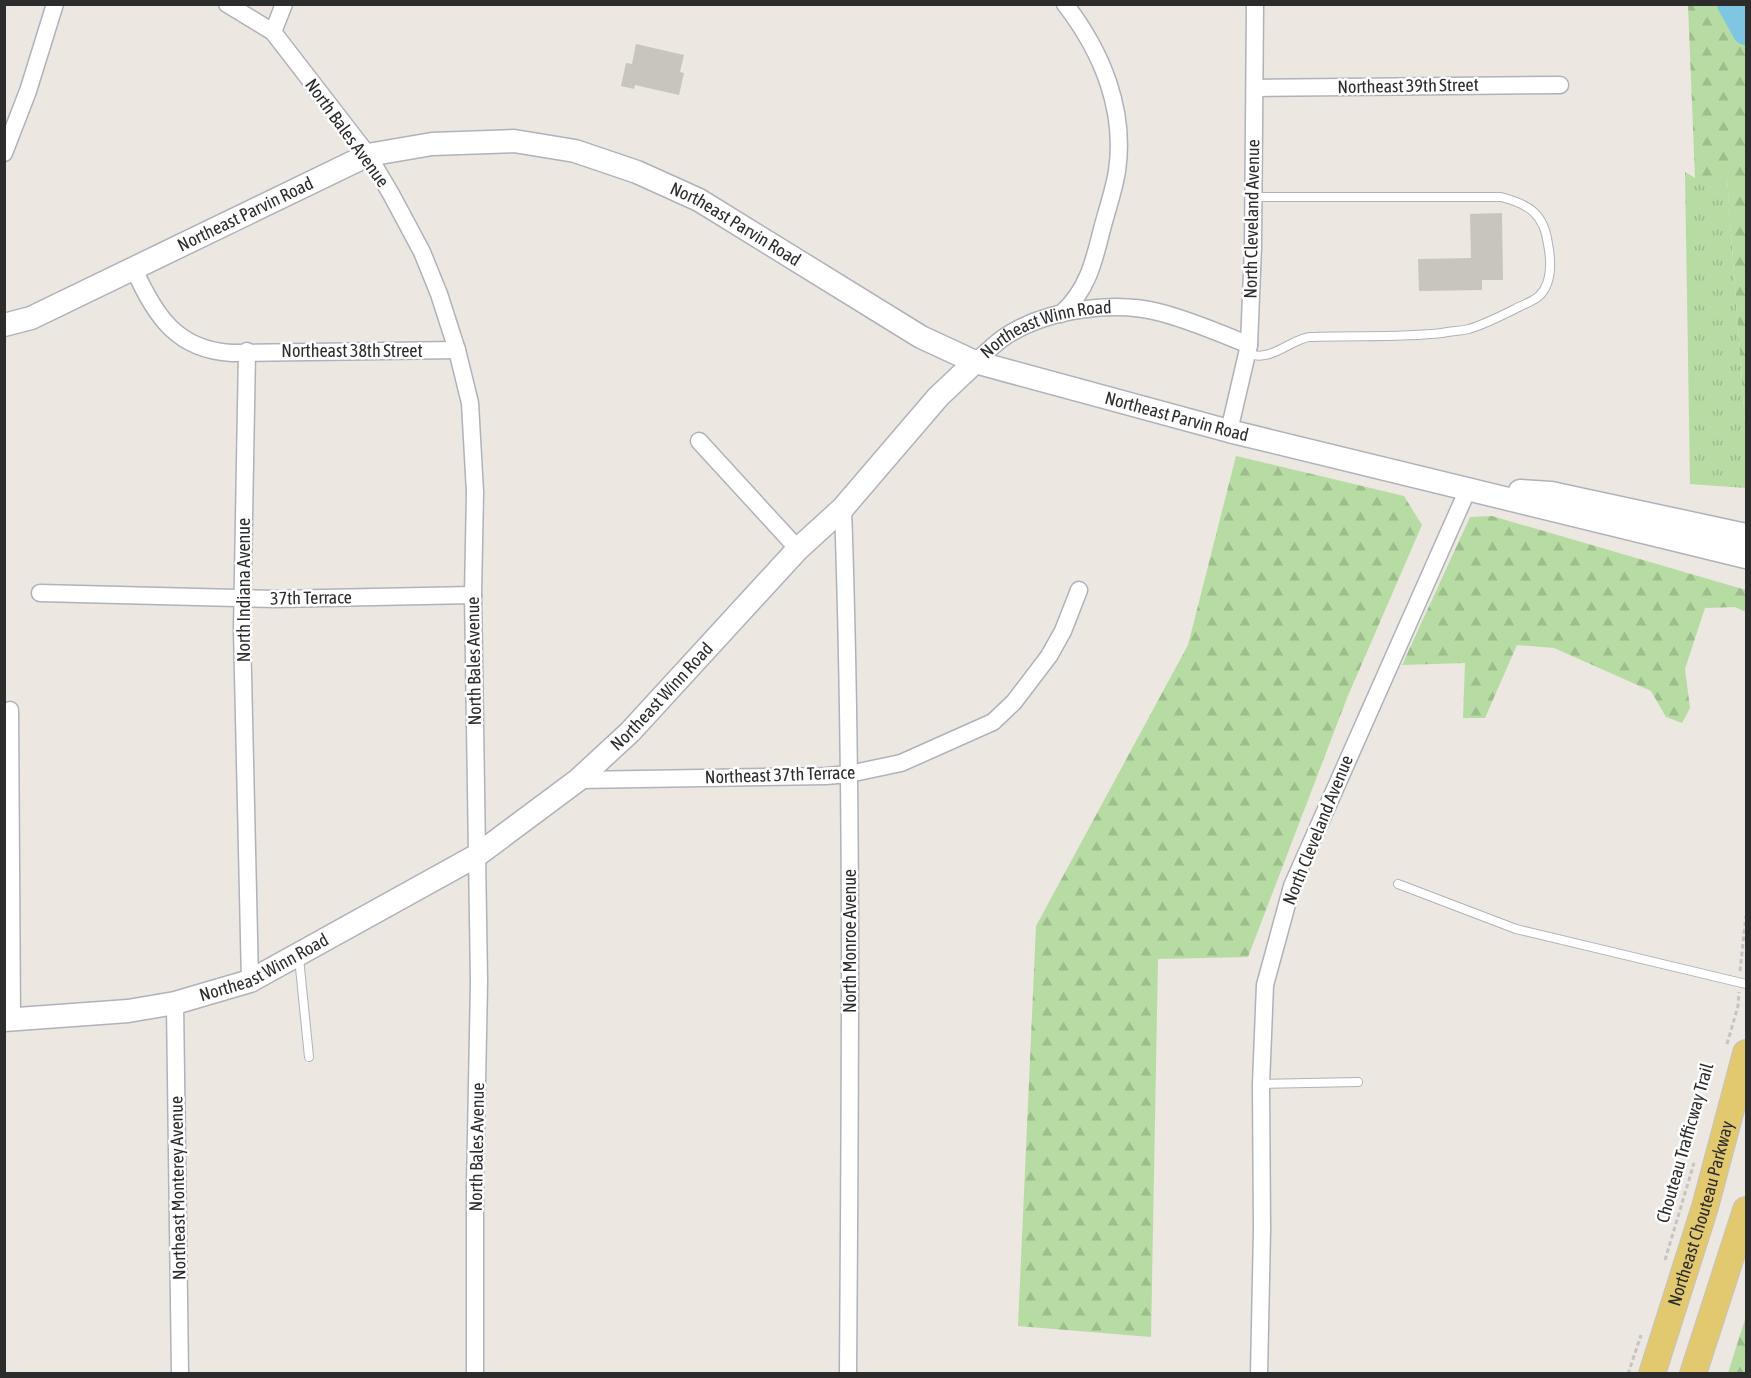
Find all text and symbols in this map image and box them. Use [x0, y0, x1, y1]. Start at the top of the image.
street label: North Bales Avenue [301, 74, 394, 191]
street label: Northeast 39th Street [1337, 74, 1479, 97]
street label: North Cleveland Avenue [1240, 139, 1263, 299]
street label: Northeast Parvin Road [174, 172, 316, 256]
street label: Northeast Parvin Road [667, 177, 805, 270]
street label: Northeast Winn Road [976, 296, 1112, 362]
street label: Northeast 38th Street [281, 340, 423, 361]
street label: Northeast Parvin Road [1103, 387, 1251, 445]
street label: North Indiana Avenue [233, 518, 254, 662]
street label: 37th Terrace [270, 586, 352, 609]
street label: North Bales Avenue [462, 596, 485, 726]
street label: Northeast Winn Road [606, 638, 717, 755]
street label: North Cleveland Avenue [1278, 752, 1357, 908]
street label: Northeast 37th Terrace [704, 761, 856, 788]
street label: North Monroe Avenue [839, 869, 860, 1013]
street label: Northeast Winn Road [197, 929, 332, 1005]
street label: Chouteau Trafficway Trail [1652, 1060, 1717, 1225]
street label: North Bales Avenue [465, 1082, 488, 1212]
street label: Northeast Monterey Avenue [165, 1096, 190, 1280]
street label: Northeast Chouteau Parkway [1663, 1118, 1738, 1308]

